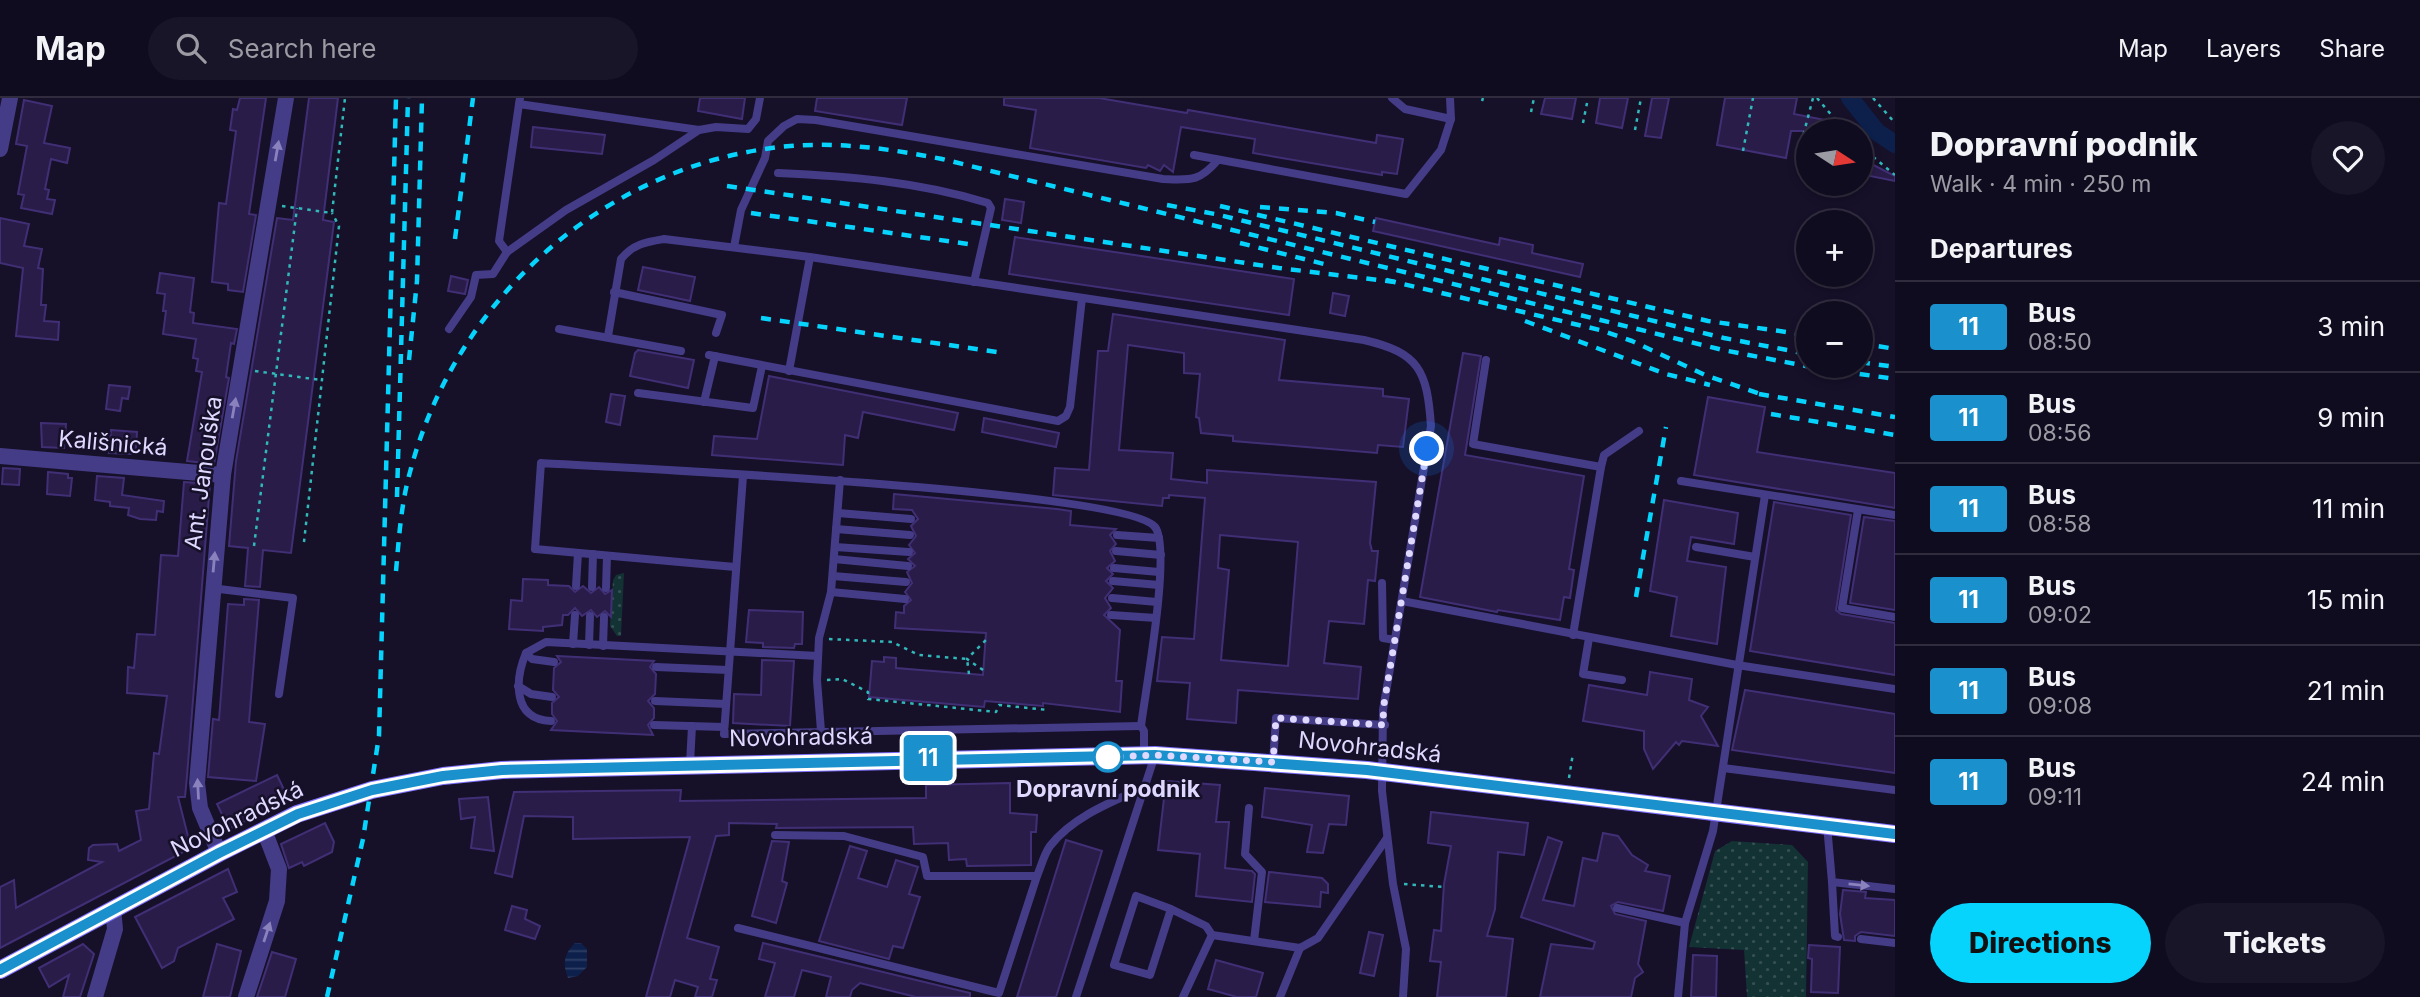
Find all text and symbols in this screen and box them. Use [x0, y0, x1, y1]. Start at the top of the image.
search box [148, 17, 638, 80]
text: Map [35, 28, 106, 68]
icon: search [172, 29, 210, 67]
text: Search here [228, 33, 376, 64]
text: Map [2118, 34, 2168, 63]
text: Layers [2206, 34, 2281, 63]
text: Share [2319, 34, 2385, 63]
north arrow [1796, 119, 1872, 196]
map controls [1796, 119, 1873, 378]
button: heart [2311, 121, 2385, 195]
text: Dopravní podnik [1930, 124, 2198, 164]
one-way arrow [272, 140, 283, 162]
text: Walk · 4 min · 250 m [1930, 170, 2152, 198]
button: + [1796, 210, 1873, 287]
text: Departures [1930, 233, 2073, 264]
text: Bus [2028, 297, 2076, 328]
button: − [1796, 301, 1873, 378]
text: 3 min [2317, 311, 2385, 342]
text: 11 [1958, 312, 1979, 341]
text: 08:50 [2028, 328, 2092, 356]
text: Bus [2028, 388, 2076, 419]
street label: Ant. Janouška [178, 394, 228, 552]
one-way arrow [229, 397, 240, 419]
text: 9 min [2317, 402, 2385, 433]
text: 11 [1958, 403, 1979, 432]
text: 08:56 [2028, 419, 2092, 447]
street label: Kališnická [57, 424, 169, 462]
your location [1409, 431, 1444, 466]
text: Bus [2028, 479, 2076, 510]
text: 11 min [2312, 493, 2385, 524]
text: 11 [1958, 494, 1979, 523]
text: 08:58 [2028, 510, 2092, 538]
one-way arrow [209, 551, 220, 573]
text: Bus [2028, 570, 2076, 601]
text: 15 min [2307, 584, 2385, 615]
text: 11 [1958, 585, 1979, 614]
text: 09:02 [2028, 601, 2092, 629]
text: Bus [2028, 661, 2076, 692]
text: 21 min [2307, 675, 2385, 706]
text: 11 [1958, 676, 1979, 705]
text: 09:08 [2028, 692, 2092, 720]
street label: Novohradská [729, 722, 873, 752]
street label: Novohradská [1297, 726, 1443, 768]
line badge: 11 [897, 735, 960, 781]
marker: Dopravní podnik [1093, 742, 1123, 772]
text: 11 [918, 743, 938, 772]
text: Bus [2028, 752, 2076, 783]
text: 24 min [2301, 766, 2385, 797]
text: 11 [1958, 767, 1979, 796]
street label: Novohradská [166, 775, 308, 863]
place label: Dopravní podnik [1016, 775, 1201, 803]
one-way arrow [192, 777, 203, 799]
text: 09:11 [2028, 783, 2082, 811]
one-way arrow [1848, 880, 1870, 891]
button: Directions [1930, 903, 2151, 983]
button: Tickets [2165, 903, 2385, 983]
one-way arrow [262, 921, 272, 942]

